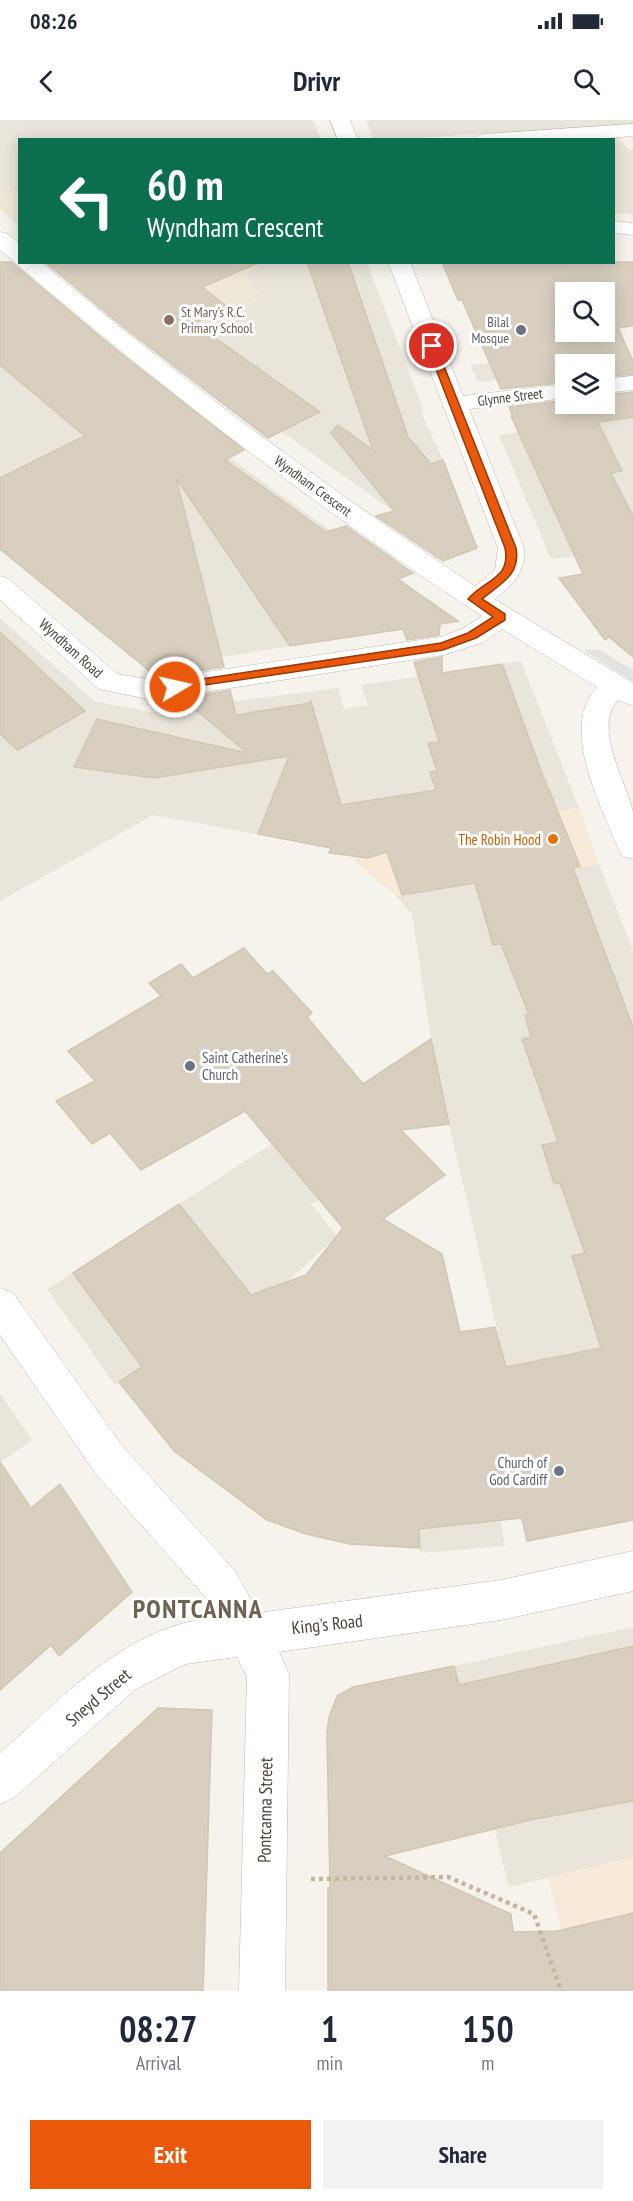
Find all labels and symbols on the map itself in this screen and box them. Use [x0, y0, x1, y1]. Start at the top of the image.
place label: St Mary's R.C. Primary School [181, 303, 253, 337]
marker: St Mary's R.C. Primary School [162, 313, 176, 327]
place label: Bilal Mosque [471, 313, 510, 347]
pin [406, 320, 457, 371]
marker: Bilal Mosque [514, 323, 528, 337]
street label: Glynne Street [476, 384, 544, 410]
street label: Wyndham Crescent [271, 452, 355, 520]
street label: Wyndham Road [35, 614, 107, 682]
position arrow [143, 655, 207, 719]
place label: The Robin Hood [458, 830, 541, 849]
marker: The Robin Hood [546, 832, 560, 846]
place label: Saint Catherine's Church [202, 1048, 288, 1084]
marker: Saint Catherine's Church [183, 1059, 197, 1073]
place label: Church of God Cardiff [489, 1453, 548, 1489]
marker: Church of God Cardiff [552, 1464, 566, 1478]
district label: PONTCANNA [133, 1592, 263, 1625]
street label: King's Road [290, 1609, 364, 1639]
street label: Sneyd Street [61, 1663, 135, 1731]
street label: Pontcanna Street [253, 1757, 277, 1863]

